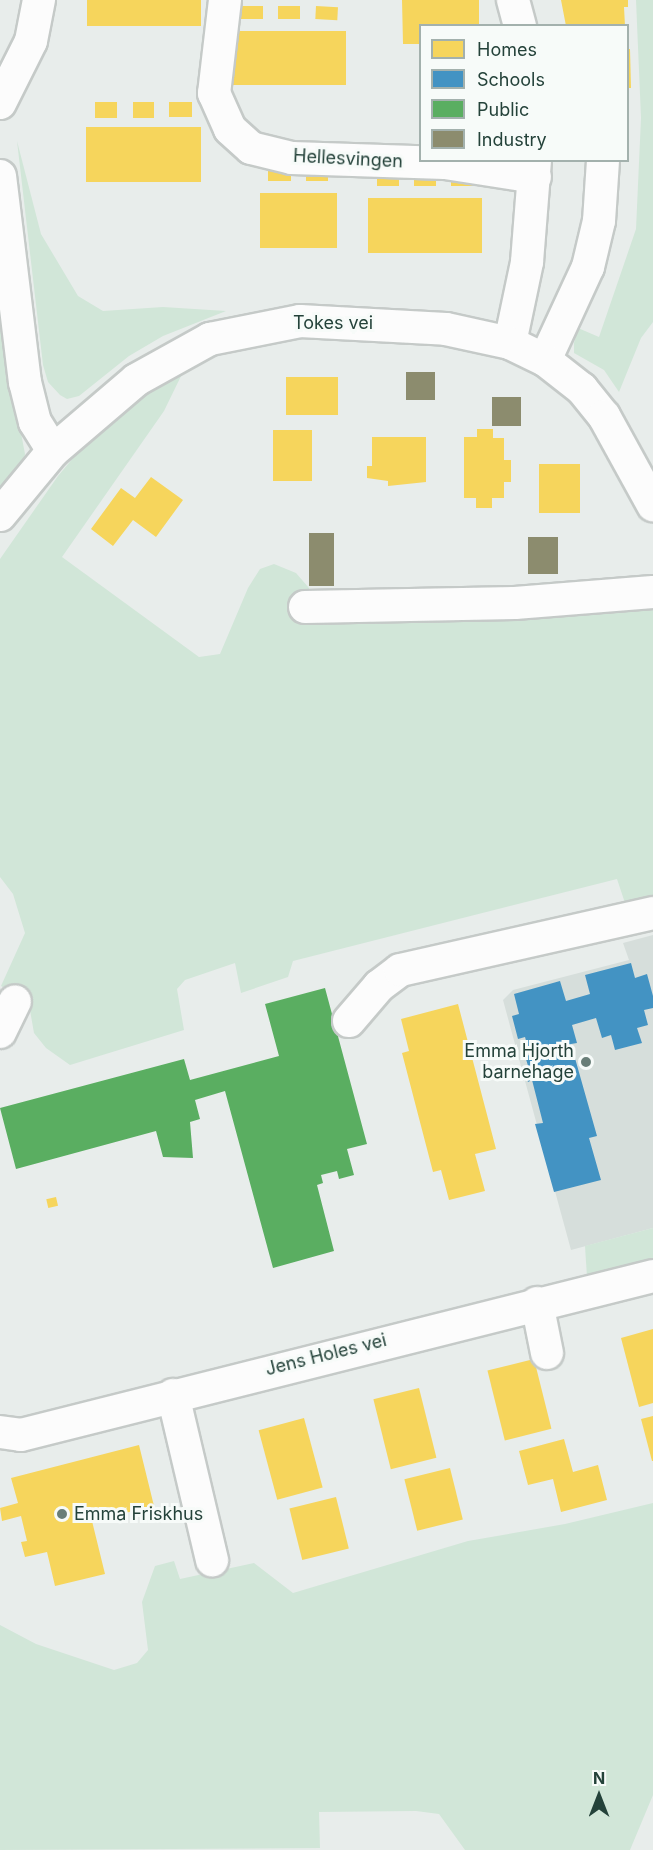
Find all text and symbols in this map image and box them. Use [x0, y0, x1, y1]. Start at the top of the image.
legend [419, 24, 629, 162]
text: Homes [477, 39, 537, 60]
text: Schools [477, 69, 545, 90]
text: Public [477, 99, 529, 120]
text: Industry [477, 129, 547, 150]
street label: Hellesvingen [293, 145, 403, 173]
street label: Tokes vei [293, 312, 373, 334]
place label: Emma Hjorth barnehage [464, 1041, 574, 1084]
marker: Emma Hjorth barnehage [579, 1055, 593, 1069]
street label: Jens Holes vei [263, 1330, 389, 1380]
place label: Emma Friskhus [74, 1503, 203, 1525]
marker: Emma Friskhus [55, 1507, 69, 1521]
north arrow [569, 1766, 629, 1826]
text: N [593, 1768, 605, 1788]

